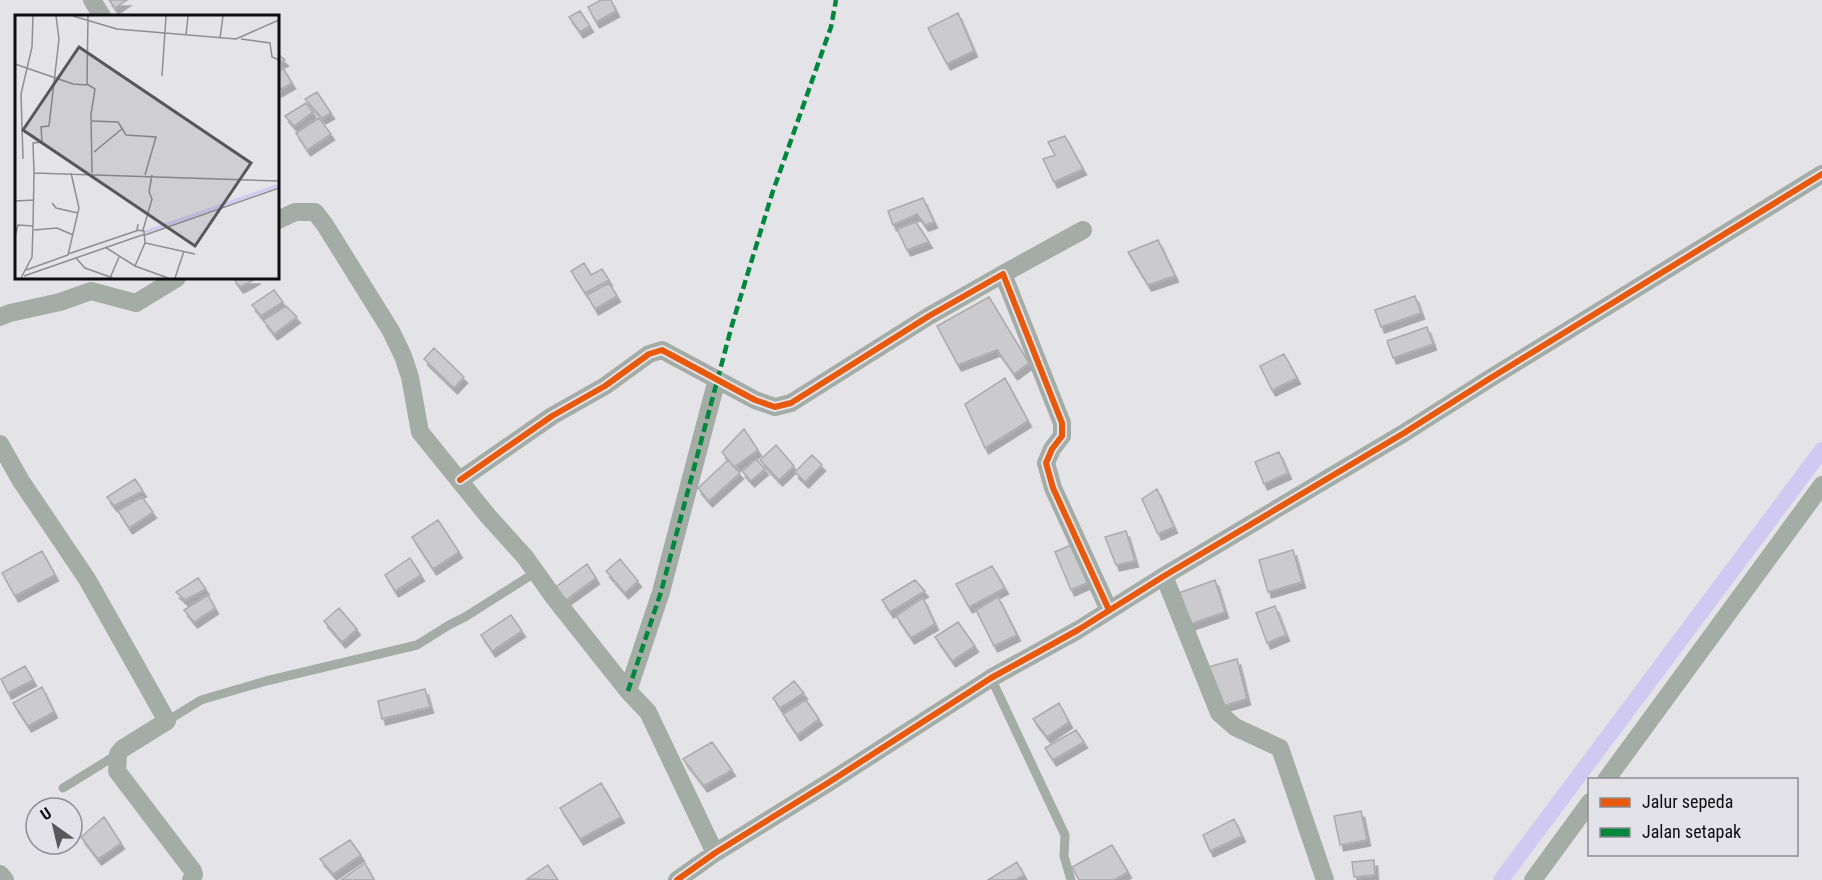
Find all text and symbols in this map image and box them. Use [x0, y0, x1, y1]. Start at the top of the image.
inset map [15, 15, 279, 279]
legend [1588, 778, 1798, 856]
text: Jalur sepeda [1642, 791, 1733, 812]
north arrow [24, 796, 84, 856]
text: U [37, 804, 55, 824]
text: Jalan setapak [1642, 821, 1741, 842]

